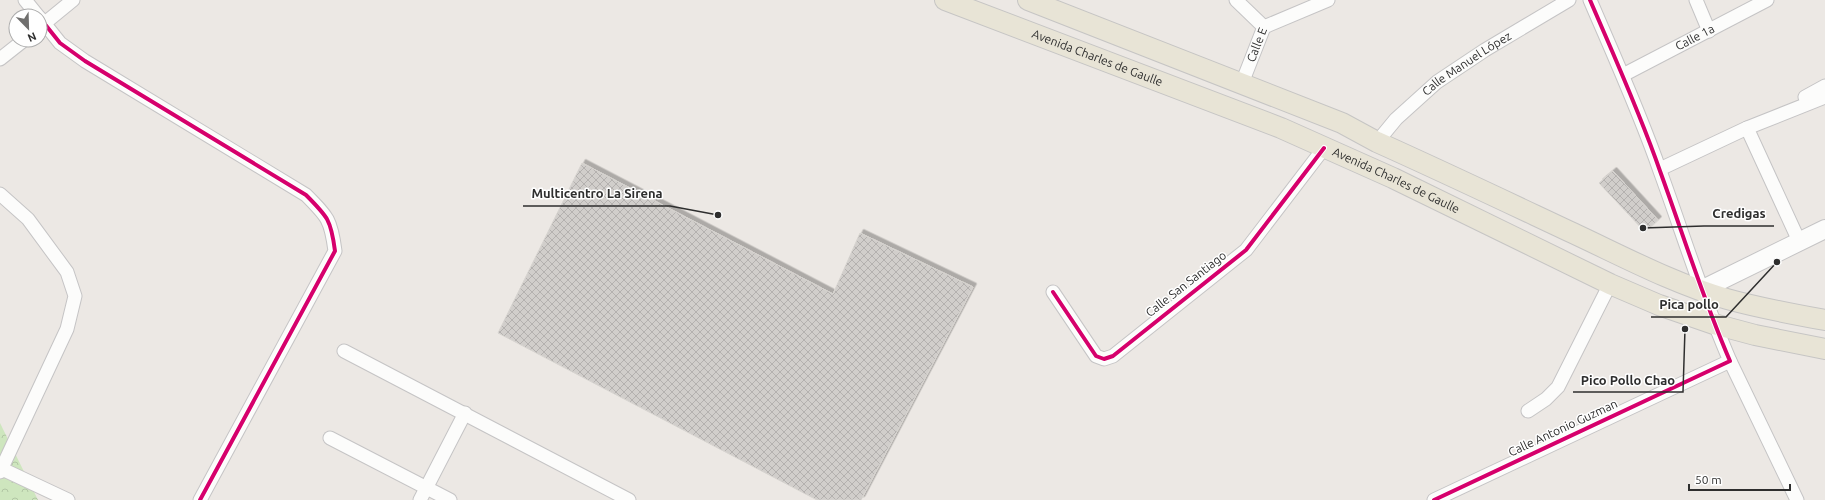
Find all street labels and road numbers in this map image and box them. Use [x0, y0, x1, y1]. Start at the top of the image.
street label: Calle 1a [1673, 22, 1716, 53]
street label: Calle E [1244, 25, 1269, 64]
street label: Avenida Charles de Gaulle [1030, 27, 1165, 88]
street label: Calle Manuel López [1419, 29, 1514, 98]
street label: Avenida Charles de Gaulle [1331, 145, 1462, 216]
street label: Calle San Santiago [1143, 248, 1228, 319]
street label: Calle Antonio Guzman [1506, 397, 1619, 459]

